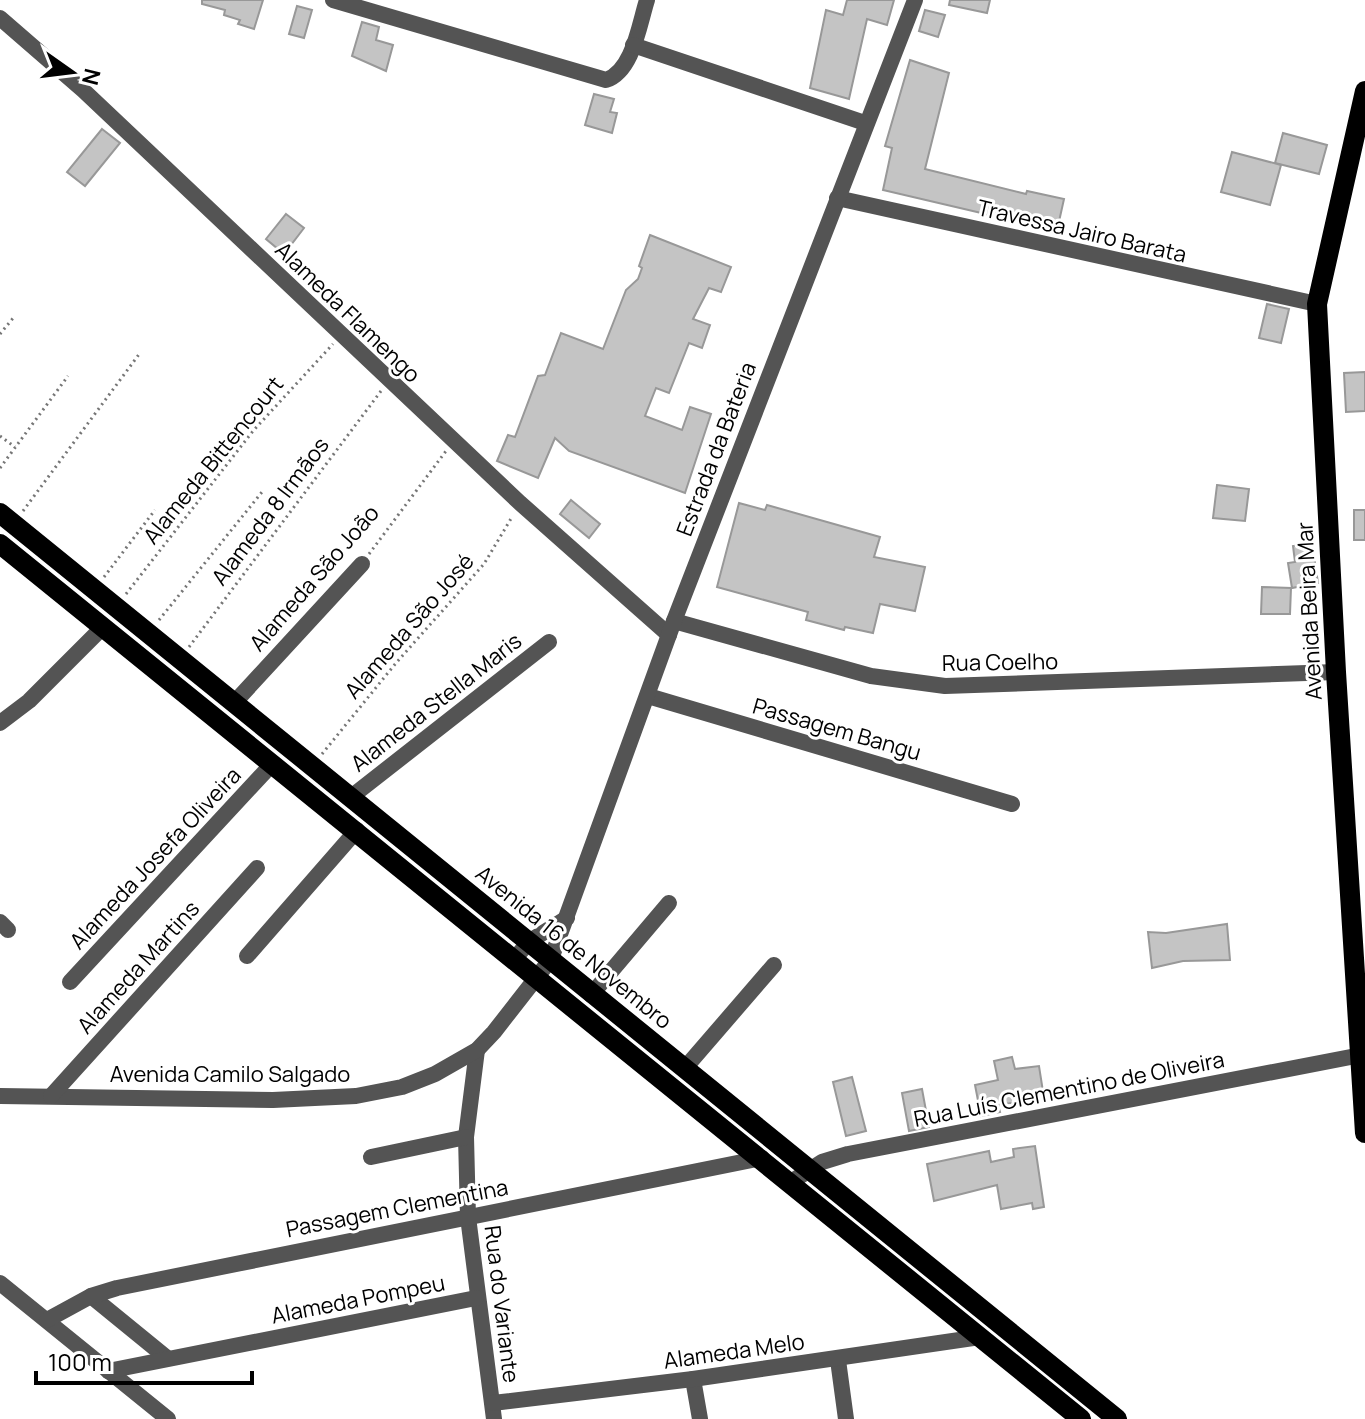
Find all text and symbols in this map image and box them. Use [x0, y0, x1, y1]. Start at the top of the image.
north arrow [32, 32, 112, 112]
text: N [75, 66, 108, 88]
street label: Travessa Jairo Barata [974, 192, 1190, 270]
street label: Alameda Flamengo [269, 235, 427, 389]
street label: Estrada da Bateria [669, 358, 763, 540]
street label: Alameda Bittencourt [136, 370, 290, 550]
street label: Alameda 8 Irmãos [204, 431, 336, 591]
street label: Alameda São João [242, 499, 386, 657]
street label: Avenida Beira Mar [1289, 521, 1329, 701]
street label: Alameda São José [338, 547, 480, 705]
street label: Alameda Stella Maris [344, 626, 528, 778]
street label: Rua Coelho [942, 646, 1058, 678]
street label: Passagem Bangu [749, 691, 925, 767]
street label: Alameda Josefa Oliveira [63, 761, 247, 955]
street label: Avenida 16 de Novembro [470, 858, 678, 1036]
street label: Alameda Martins [70, 894, 206, 1040]
street label: Rua Luís Clementino de Oliveira [911, 1044, 1227, 1134]
street label: Avenida Camilo Salgado [110, 1059, 350, 1089]
street label: Passagem Clementina [283, 1172, 511, 1244]
street label: Rua do Variante [477, 1224, 527, 1384]
street label: Alameda Pompeu [269, 1267, 447, 1331]
street label: Alameda Melo [662, 1326, 806, 1376]
scale bar [36, 1335, 252, 1385]
text: 100 m [48, 1345, 112, 1378]

